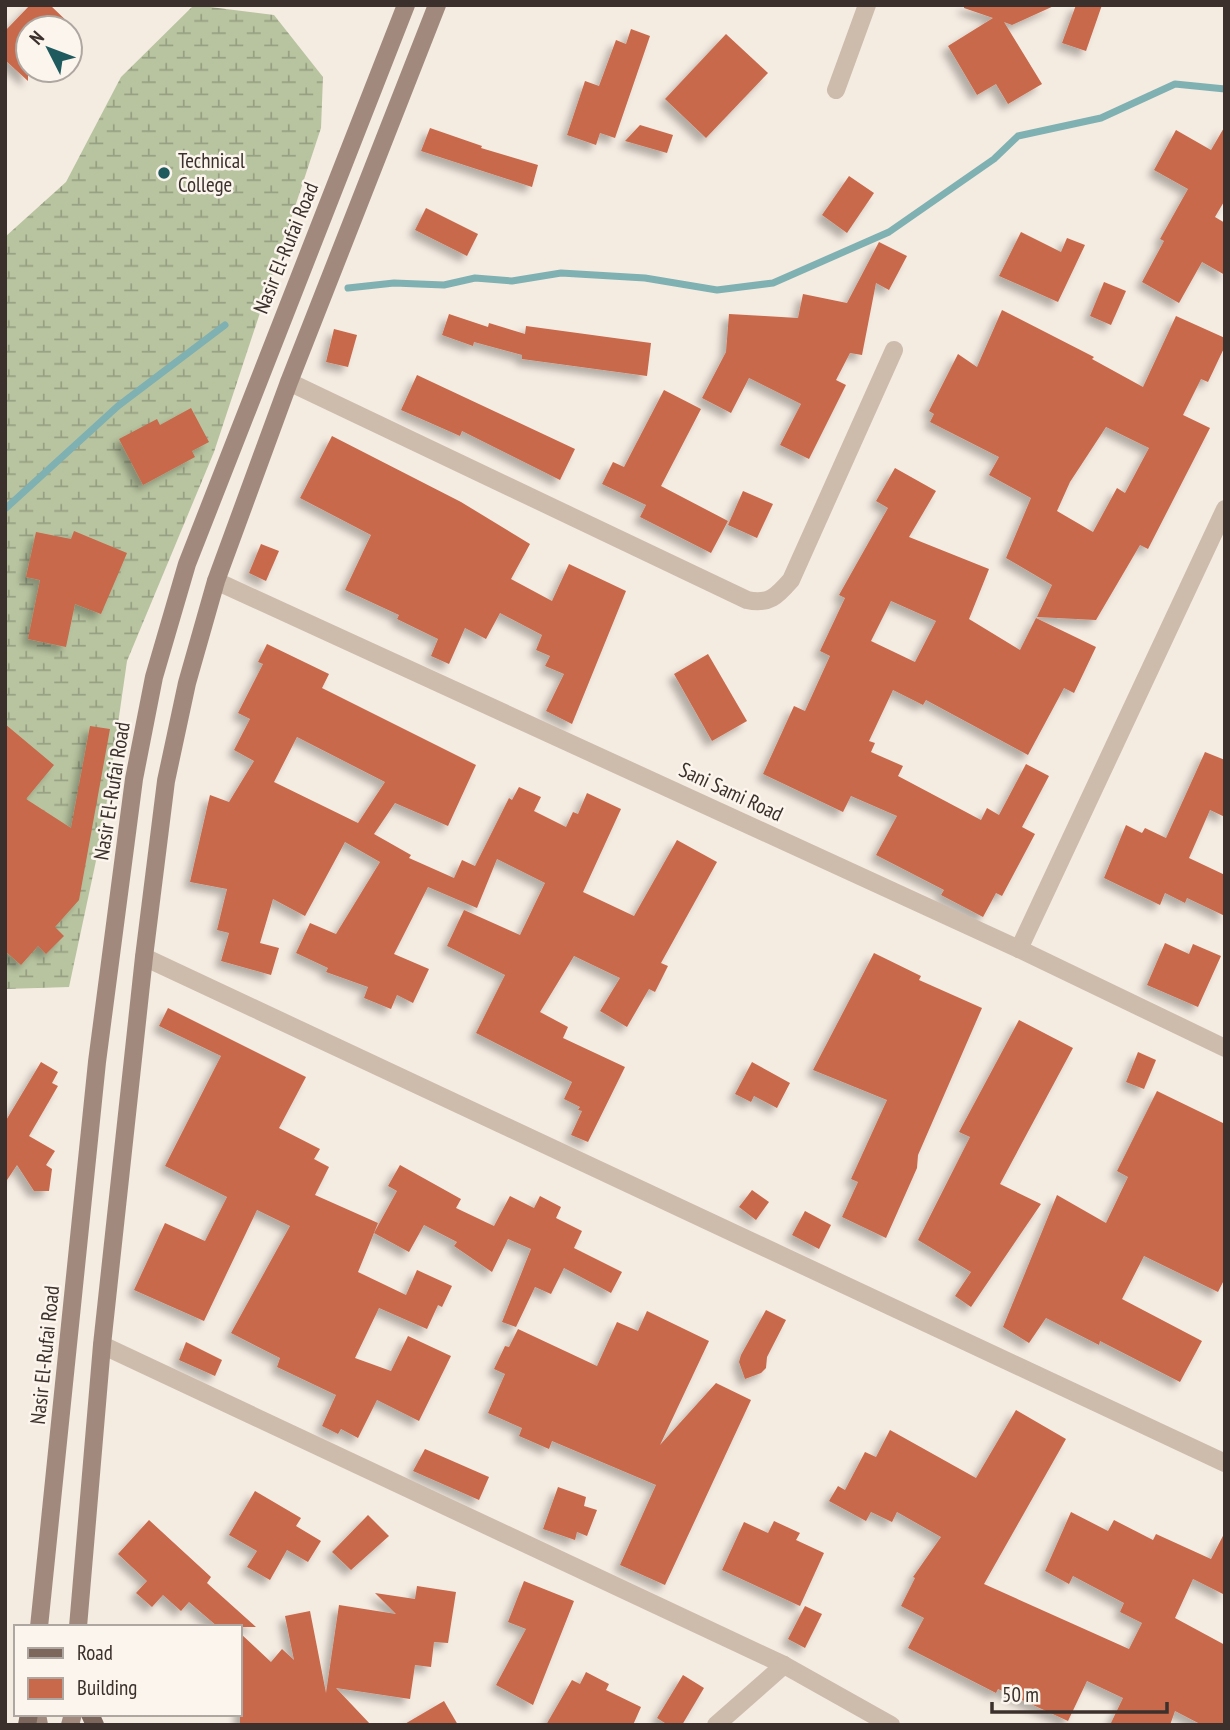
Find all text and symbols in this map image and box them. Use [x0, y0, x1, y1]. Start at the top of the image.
north arrow [14, 14, 84, 84]
text: N [24, 26, 49, 49]
place label: Technical College [178, 147, 245, 198]
marker: Technical College [156, 165, 172, 181]
street label: Nasir El-Rufai Road [247, 178, 324, 317]
street label: Nasir El-Rufai Road [87, 720, 136, 862]
street label: Sani Sami Road [675, 756, 787, 827]
street label: Nasir El-Rufai Road [24, 1284, 65, 1426]
legend [14, 1625, 242, 1716]
text: Road [77, 1639, 113, 1666]
scale bar [992, 1670, 1167, 1714]
text: Building [77, 1674, 137, 1701]
text: 50 m [1002, 1681, 1039, 1708]

